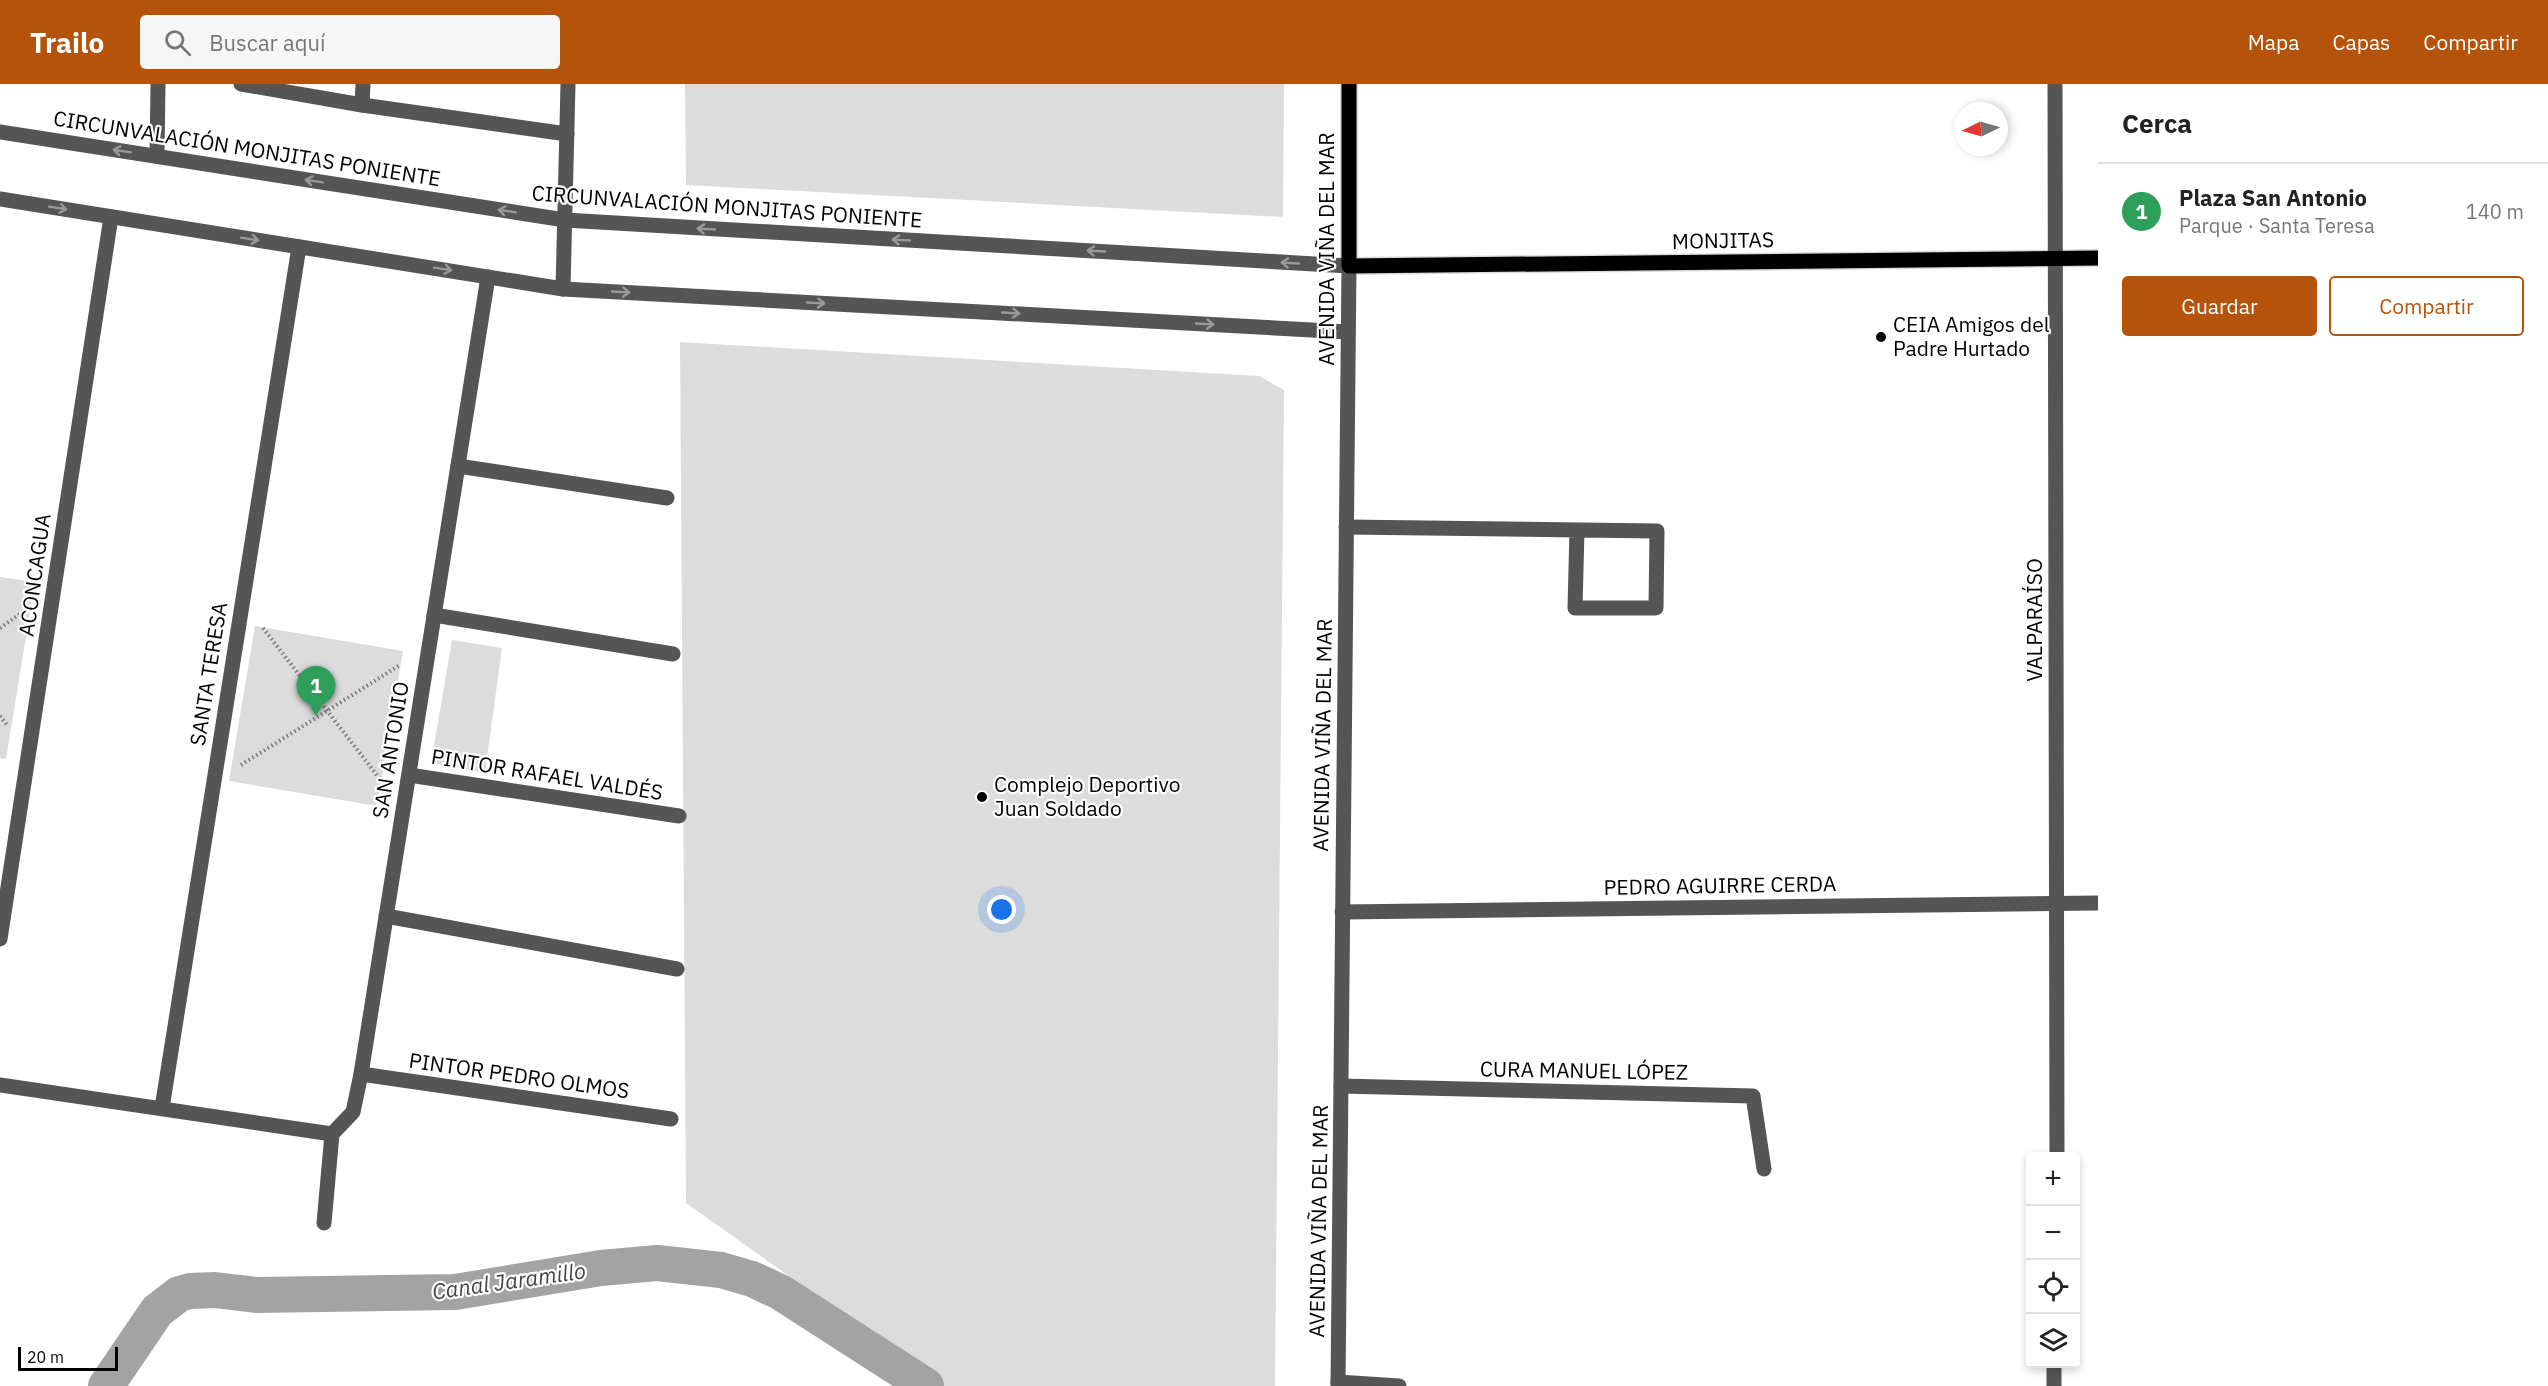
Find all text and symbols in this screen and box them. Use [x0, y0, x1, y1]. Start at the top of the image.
search box [140, 15, 560, 69]
text: Trailo [30, 24, 104, 61]
icon: search [161, 26, 194, 59]
text: Buscar aquí [209, 28, 325, 57]
text: Mapa [2248, 28, 2299, 56]
text: Capas [2332, 28, 2390, 56]
text: Compartir [2423, 28, 2518, 56]
north arrow [1954, 102, 2008, 156]
street label: CIRCUNVALACIÓN MONJITAS PONIENTE [52, 104, 443, 192]
text: Cerca [2122, 106, 2192, 140]
street label: AVENIDA VIÑA DEL MAR [1312, 132, 1340, 366]
one-way arrow [112, 145, 132, 156]
one-way arrow [305, 176, 325, 187]
street label: CIRCUNVALACIÓN MONJITAS PONIENTE [531, 178, 923, 234]
text: Plaza San Antonio [2179, 183, 2367, 212]
text: 1 [2136, 198, 2148, 225]
text: 140 m [2466, 198, 2524, 225]
one-way arrow [47, 203, 67, 214]
one-way arrow [498, 206, 517, 217]
text: Parque · Santa Teresa [2179, 212, 2375, 239]
one-way arrow [697, 223, 717, 234]
street label: MONJITAS [1672, 225, 1774, 255]
one-way arrow [240, 234, 260, 245]
one-way arrow [891, 234, 911, 245]
one-way arrow [1086, 246, 1106, 257]
one-way arrow [1281, 257, 1301, 268]
one-way arrow [433, 264, 452, 275]
button: Guardar [2122, 276, 2317, 336]
button: Compartir [2329, 276, 2524, 336]
one-way arrow [611, 286, 631, 297]
one-way arrow [805, 297, 825, 308]
one-way arrow [1000, 308, 1020, 319]
place label: CEIA Amigos del Padre Hurtado [1893, 310, 2050, 362]
one-way arrow [1195, 319, 1215, 330]
marker: CEIA Amigos del Padre Hurtado [1874, 330, 1888, 344]
street label: ACONCAGUA [12, 512, 56, 638]
street label: VALPARAÍSO [2020, 558, 2048, 682]
street label: SANTA TERESA [183, 600, 233, 748]
street label: AVENIDA VIÑA DEL MAR [1306, 618, 1338, 852]
pin: 1 [296, 666, 336, 716]
street label: SAN ANTONIO [365, 679, 415, 820]
street label: PINTOR RAFAEL VALDÉS [429, 742, 665, 806]
place label: Complejo Deportivo Juan Soldado [994, 770, 1180, 822]
marker: Complejo Deportivo Juan Soldado [975, 790, 989, 804]
street label: PEDRO AGUIRRE CERDA [1603, 869, 1837, 901]
your location [987, 895, 1016, 924]
street label: PINTOR PEDRO OLMOS [407, 1046, 631, 1104]
street label: CURA MANUEL LÓPEZ [1480, 1054, 1688, 1086]
street label: AVENIDA VIÑA DEL MAR [1302, 1104, 1334, 1338]
map controls [2026, 1152, 2080, 1368]
button: + [2026, 1152, 2080, 1206]
button: − [2026, 1206, 2080, 1260]
water label: Canal Jaramillo [430, 1255, 587, 1306]
button: locate [2026, 1260, 2080, 1314]
button: layers [2026, 1314, 2080, 1368]
scale bar [18, 1344, 118, 1372]
text: 20 m [27, 1347, 64, 1367]

